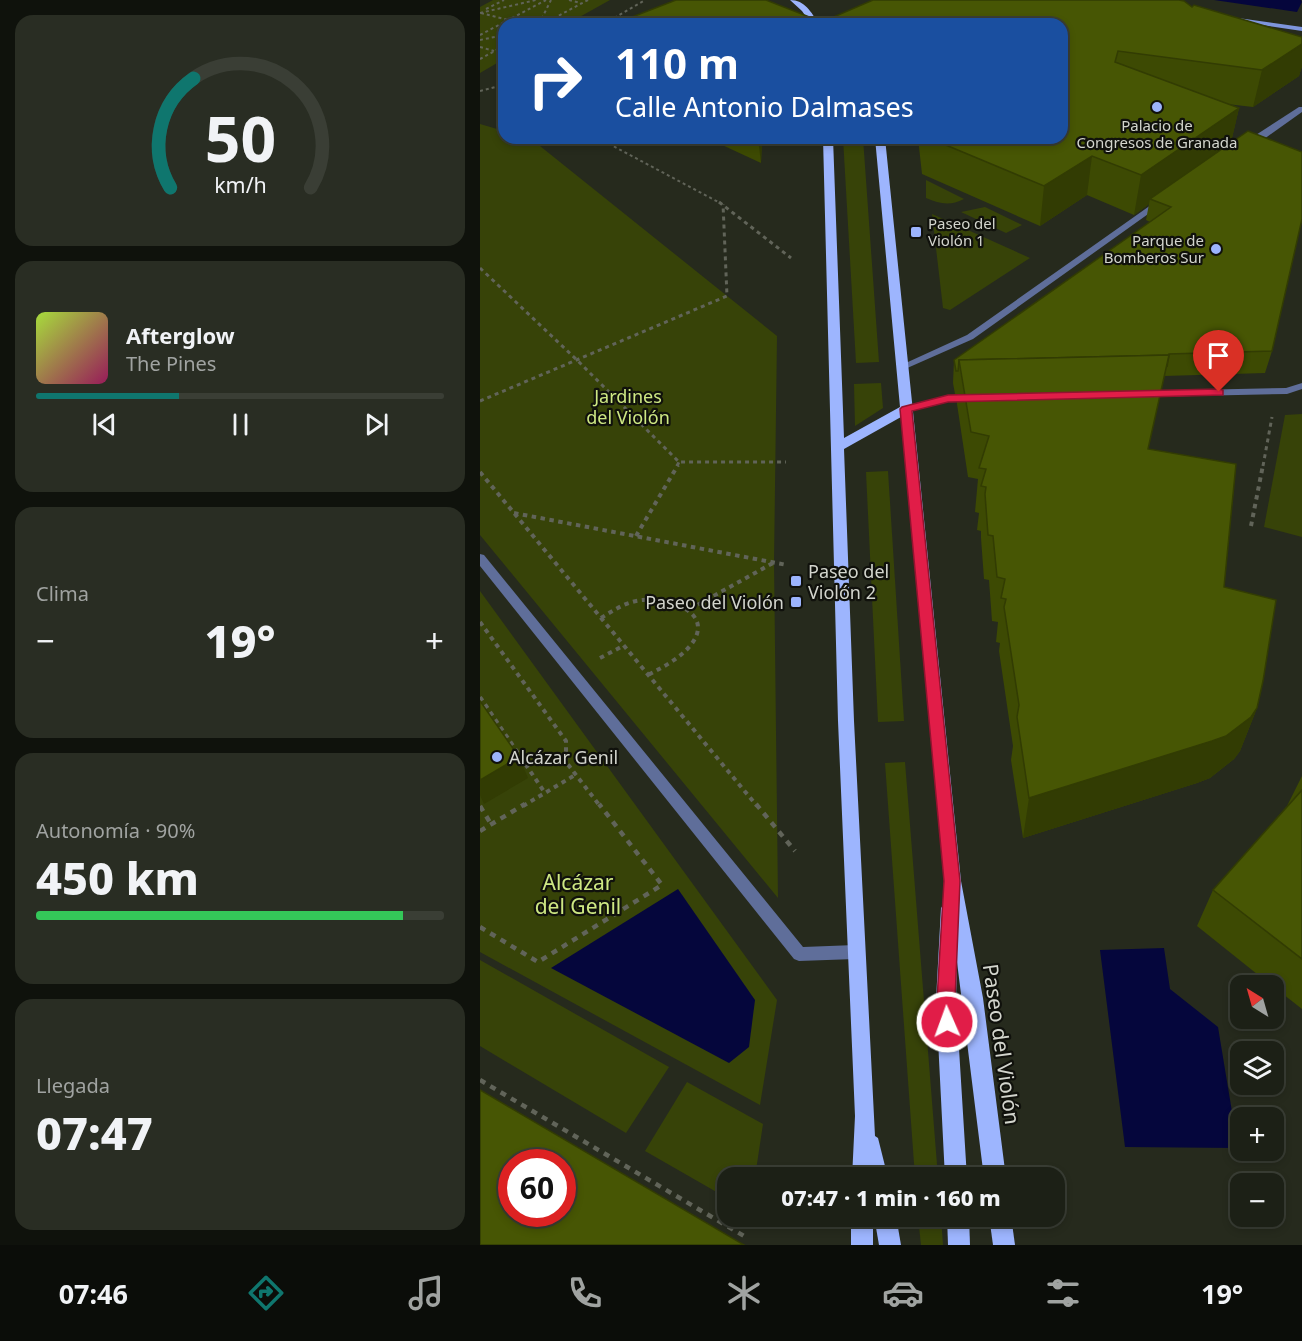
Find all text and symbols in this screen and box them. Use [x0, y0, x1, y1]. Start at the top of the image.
text: 110 m [615, 34, 739, 91]
icon: right [516, 42, 594, 120]
text: Calle Antonio Dalmases [615, 88, 914, 125]
text: 50 [204, 95, 276, 180]
marker: Palacio de Congresos de Granada [1150, 100, 1164, 114]
place label: Palacio de Congresos de Granada [1077, 115, 1237, 152]
text: km/h [214, 170, 266, 199]
place label: Paseo del Violón 1 [928, 213, 996, 250]
marker: Paseo del Violón 1 [909, 225, 923, 239]
place label: Parque de Bomberos Sur [1104, 230, 1204, 267]
marker: Parque de Bomberos Sur [1209, 242, 1223, 256]
text: Afterglow [126, 320, 235, 350]
pin [1193, 330, 1244, 392]
icon: arrive [1202, 339, 1235, 372]
text: The Pines [126, 350, 216, 377]
park label: Jardines del Violón [586, 384, 670, 429]
icon: previous [88, 408, 121, 441]
icon: pause [224, 408, 257, 441]
icon: next [360, 408, 393, 441]
place label: Paseo del Violón 2 [808, 559, 889, 604]
marker: Paseo del Violón 2 [789, 574, 803, 588]
text: Clima [36, 580, 89, 607]
place label: Paseo del Violón [645, 590, 784, 614]
marker: Paseo del Violón [789, 595, 803, 609]
text: 19° [204, 610, 276, 671]
text: − [36, 618, 55, 663]
text: + [425, 618, 444, 663]
place label: Alcázar Genil [509, 745, 618, 769]
marker: Alcázar Genil [490, 750, 504, 764]
text: Autonomía · 90% [36, 817, 195, 844]
text: 450 km [36, 847, 199, 908]
park label: Alcázar del Genil [535, 868, 621, 920]
street label: Paseo del Violón [977, 962, 1027, 1126]
north arrow [1230, 975, 1284, 1029]
map controls [1230, 975, 1284, 1227]
position arrow [915, 990, 979, 1054]
button: layers [1230, 1041, 1284, 1095]
text: Llegada [36, 1072, 110, 1099]
text: 07:47 [36, 1102, 153, 1163]
button: + [1230, 1107, 1284, 1161]
speed limit sign: 60 [498, 1149, 576, 1227]
button: − [1230, 1173, 1284, 1227]
text: 07:47 · 1 min · 160 m [781, 1182, 1001, 1212]
icon: directions [245, 1272, 287, 1314]
icon: music [405, 1272, 447, 1314]
icon: phone [564, 1272, 606, 1314]
icon: climate [723, 1272, 765, 1314]
icon: car [882, 1272, 924, 1314]
icon: filters [1042, 1272, 1084, 1314]
text: 07:46 [59, 1275, 128, 1312]
text: 19° [1201, 1275, 1243, 1312]

